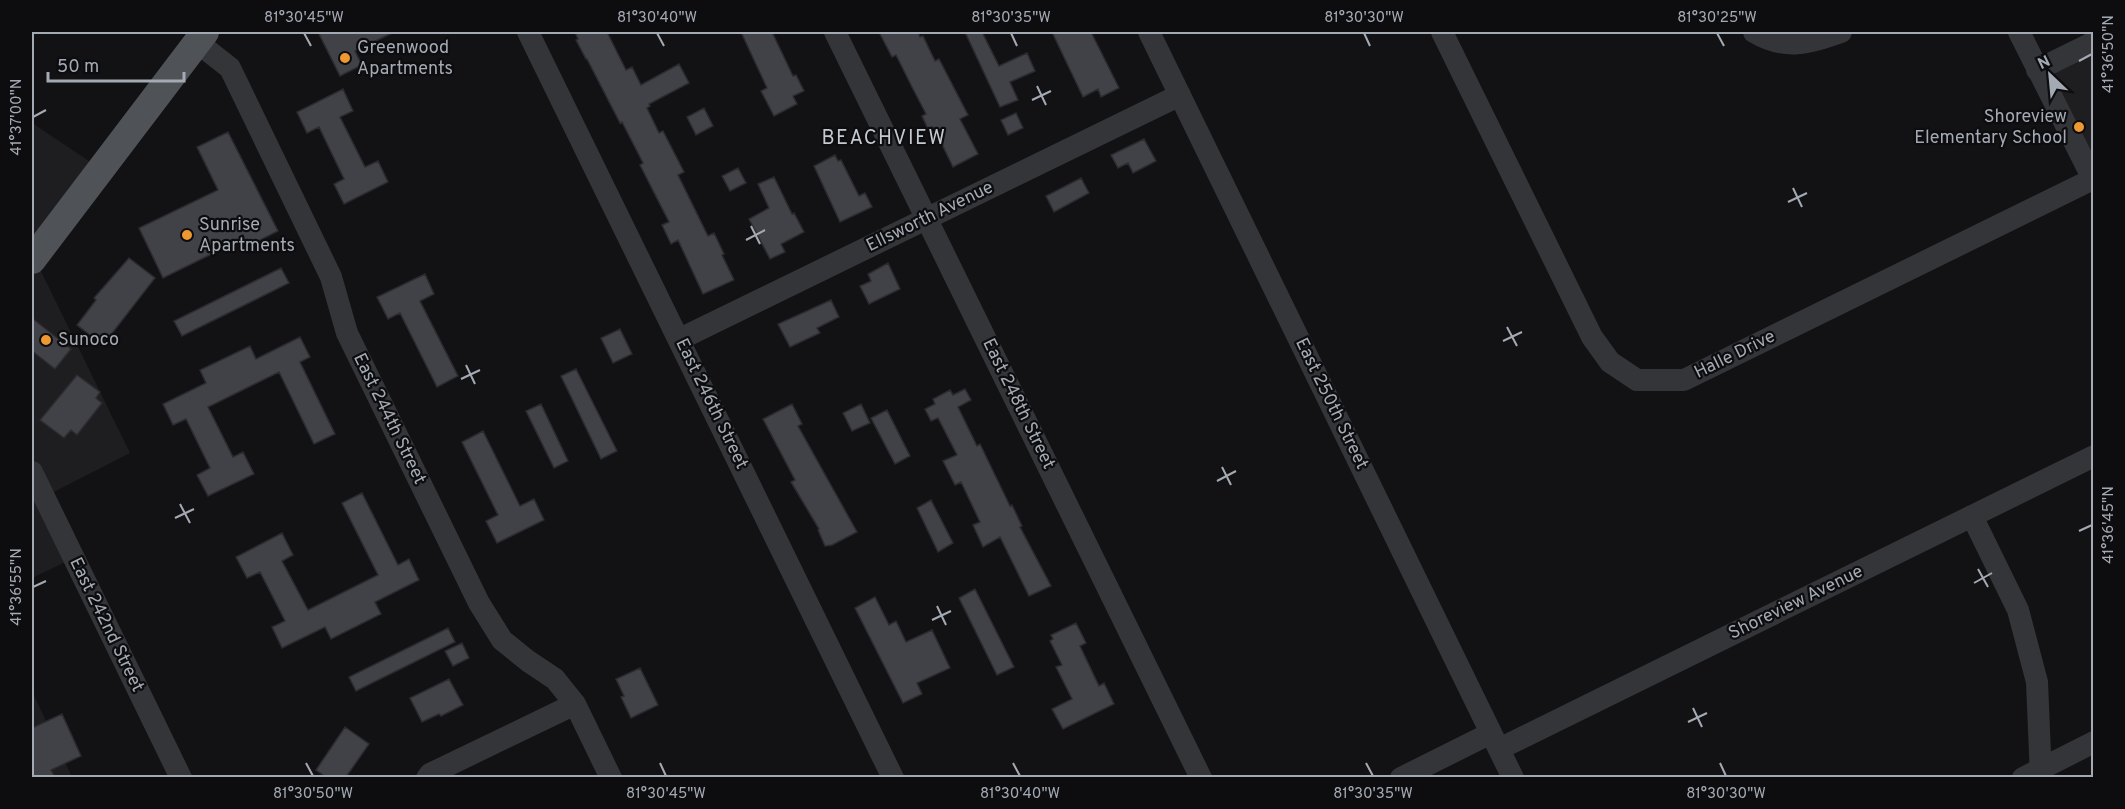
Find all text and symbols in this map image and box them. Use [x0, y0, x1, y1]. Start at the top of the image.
text: 81°30'45"W [264, 9, 344, 28]
text: 81°30'40"W [617, 9, 697, 28]
text: 81°30'35"W [971, 9, 1051, 28]
text: 81°30'30"W [1324, 9, 1404, 28]
text: 81°30'25"W [1677, 9, 1757, 28]
text: 41°36'50"N [2100, 15, 2119, 93]
place label: Greenwood Apartments [357, 37, 453, 81]
scale bar [48, 45, 184, 83]
north arrow [2020, 45, 2080, 105]
marker: Greenwood Apartments [338, 51, 352, 65]
text: N [2035, 52, 2054, 75]
text: 50 m [57, 56, 99, 79]
text: 41°37'00"N [8, 79, 27, 155]
place label: Shoreview Elementary School [1914, 106, 2067, 150]
marker: Shoreview Elementary School [2072, 120, 2086, 134]
district label: BEACHVIEW [821, 126, 947, 152]
street label: Ellsworth Avenue [863, 176, 997, 258]
place label: Sunrise Apartments [199, 214, 295, 258]
marker: Sunrise Apartments [180, 228, 194, 242]
street label: Halle Drive [1691, 325, 1779, 385]
place label: Sunoco [58, 329, 119, 352]
marker: Sunoco [39, 333, 53, 347]
street label: East 250th Street [1289, 334, 1373, 474]
street label: East 246th Street [669, 335, 753, 473]
street label: East 248th Street [976, 335, 1060, 473]
street label: East 244th Street [347, 350, 431, 488]
text: 41°36'45"N [2100, 486, 2119, 564]
text: 41°36'55"N [8, 548, 27, 626]
street label: East 242nd Street [63, 554, 149, 696]
street label: Shoreview Avenue [1725, 560, 1867, 646]
text: 81°30'50"W [273, 785, 353, 804]
text: 81°30'45"W [626, 785, 706, 804]
text: 81°30'40"W [980, 785, 1060, 804]
text: 81°30'35"W [1333, 785, 1413, 804]
text: 81°30'30"W [1686, 785, 1766, 804]

